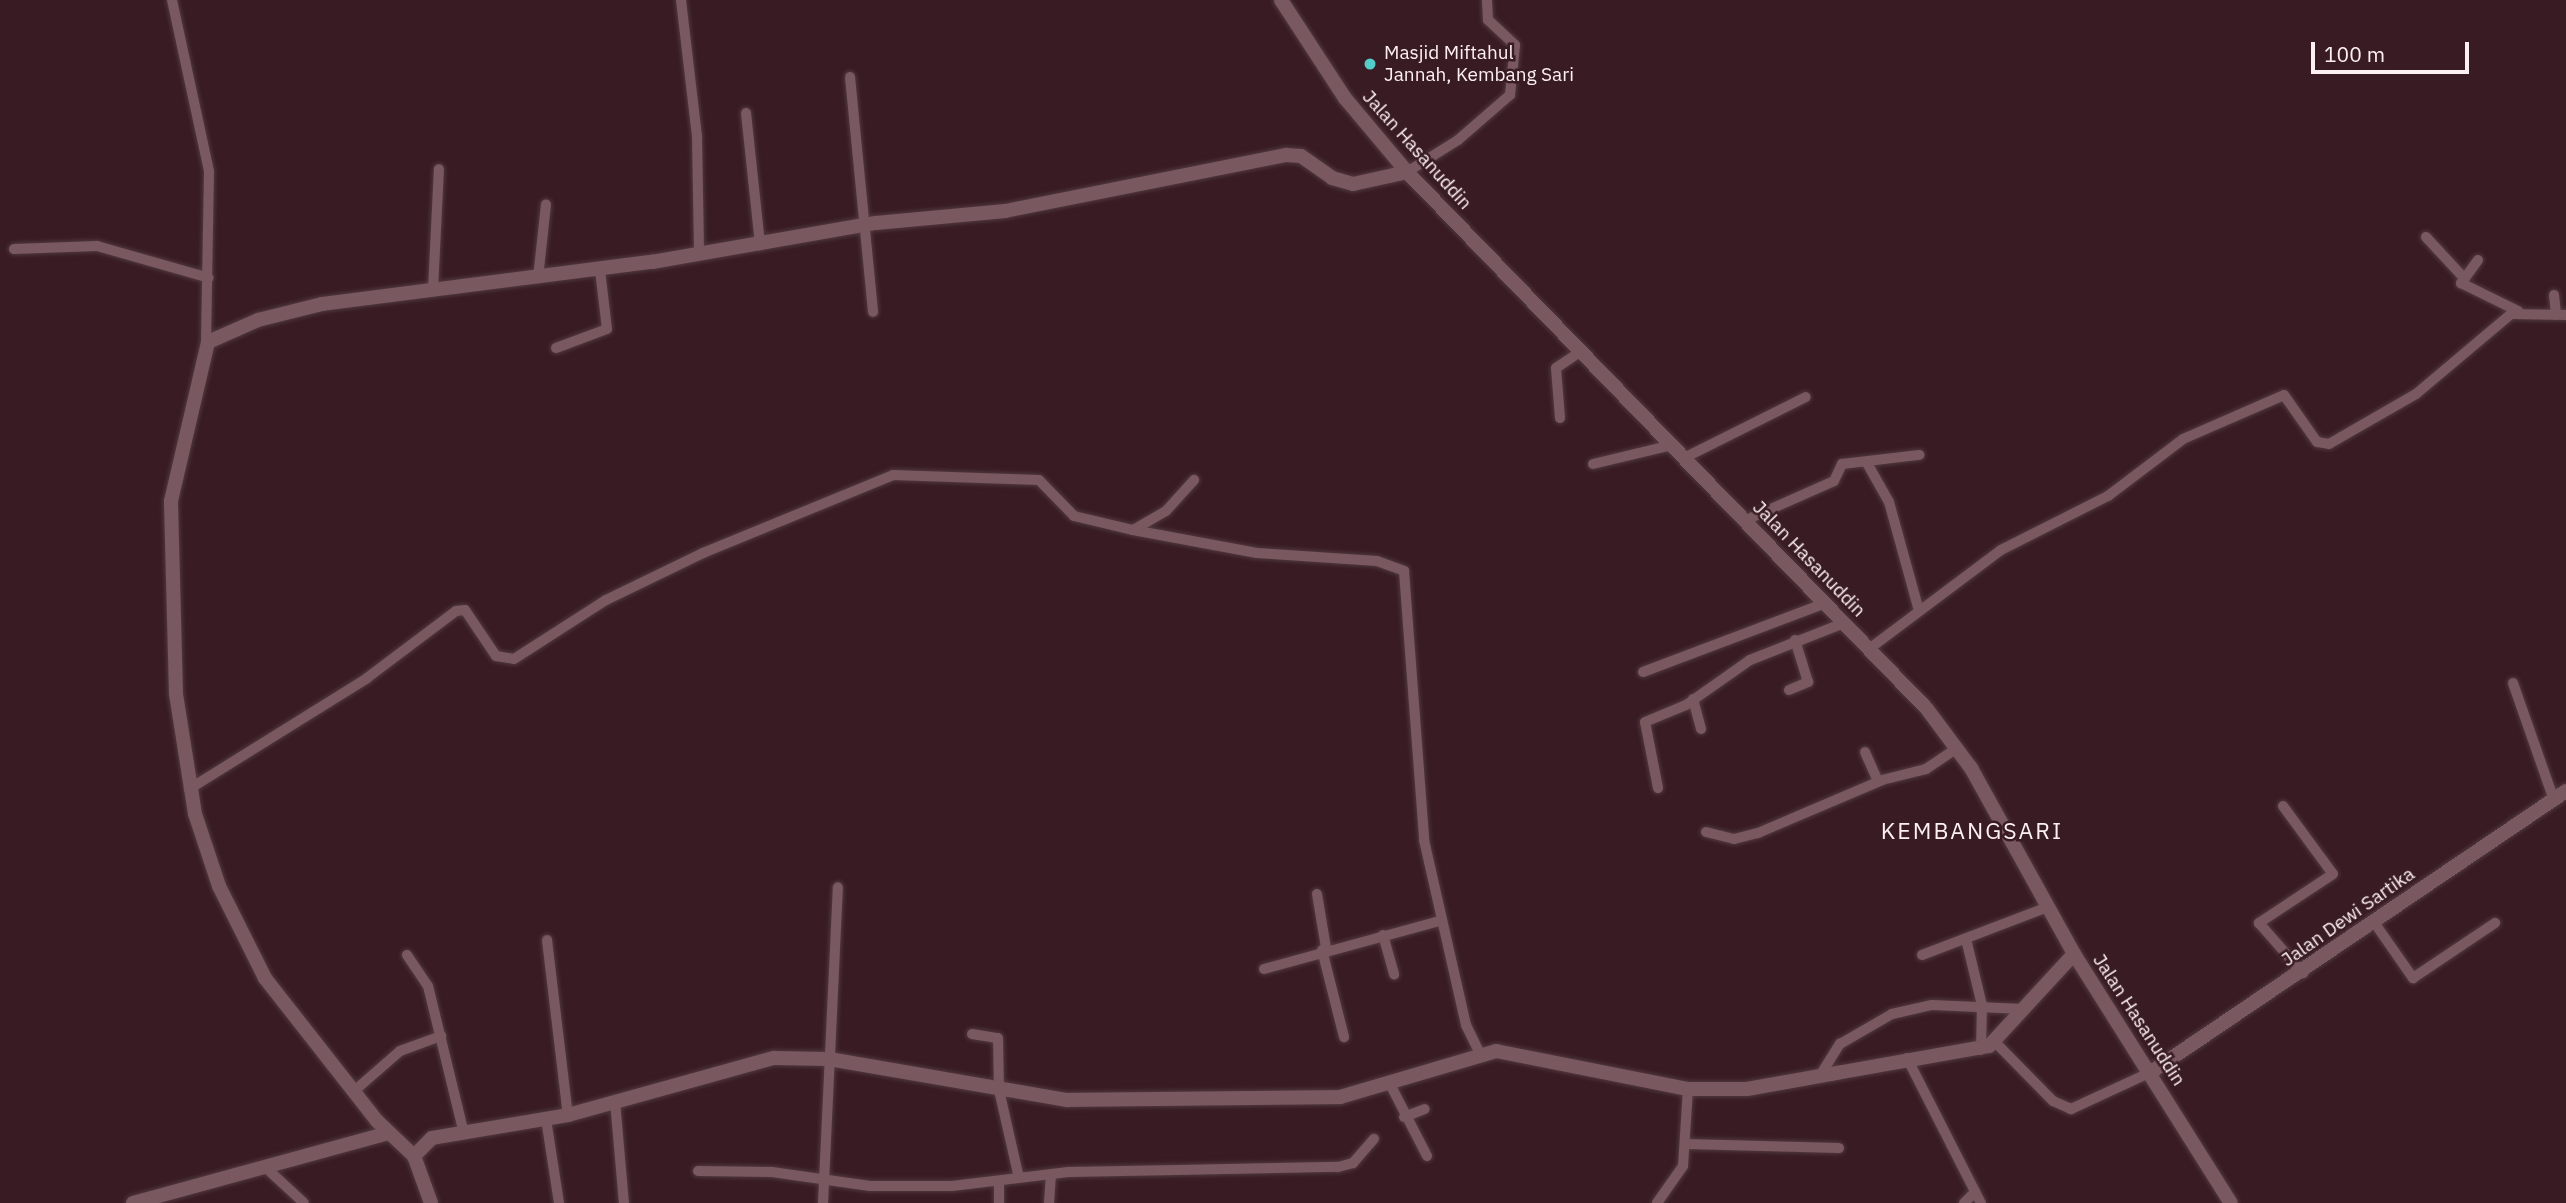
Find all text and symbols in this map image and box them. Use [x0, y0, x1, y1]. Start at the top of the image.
scale bar [2314, 28, 2472, 72]
text: 100 m [2324, 40, 2385, 68]
place label: Masjid Miftahul Jannah, Kembang Sari [1384, 42, 1574, 86]
marker: Masjid Miftahul Jannah, Kembang Sari [1362, 56, 1378, 72]
street label: Jalan Hasanuddin [1357, 86, 1477, 214]
street label: Jalan Hasanuddin [1748, 496, 1870, 622]
district label: KEMBANGSARI [1882, 816, 2062, 844]
street label: Jalan Dewi Sartika [2277, 863, 2419, 971]
street label: Jalan Hasanuddin [2088, 950, 2190, 1090]

